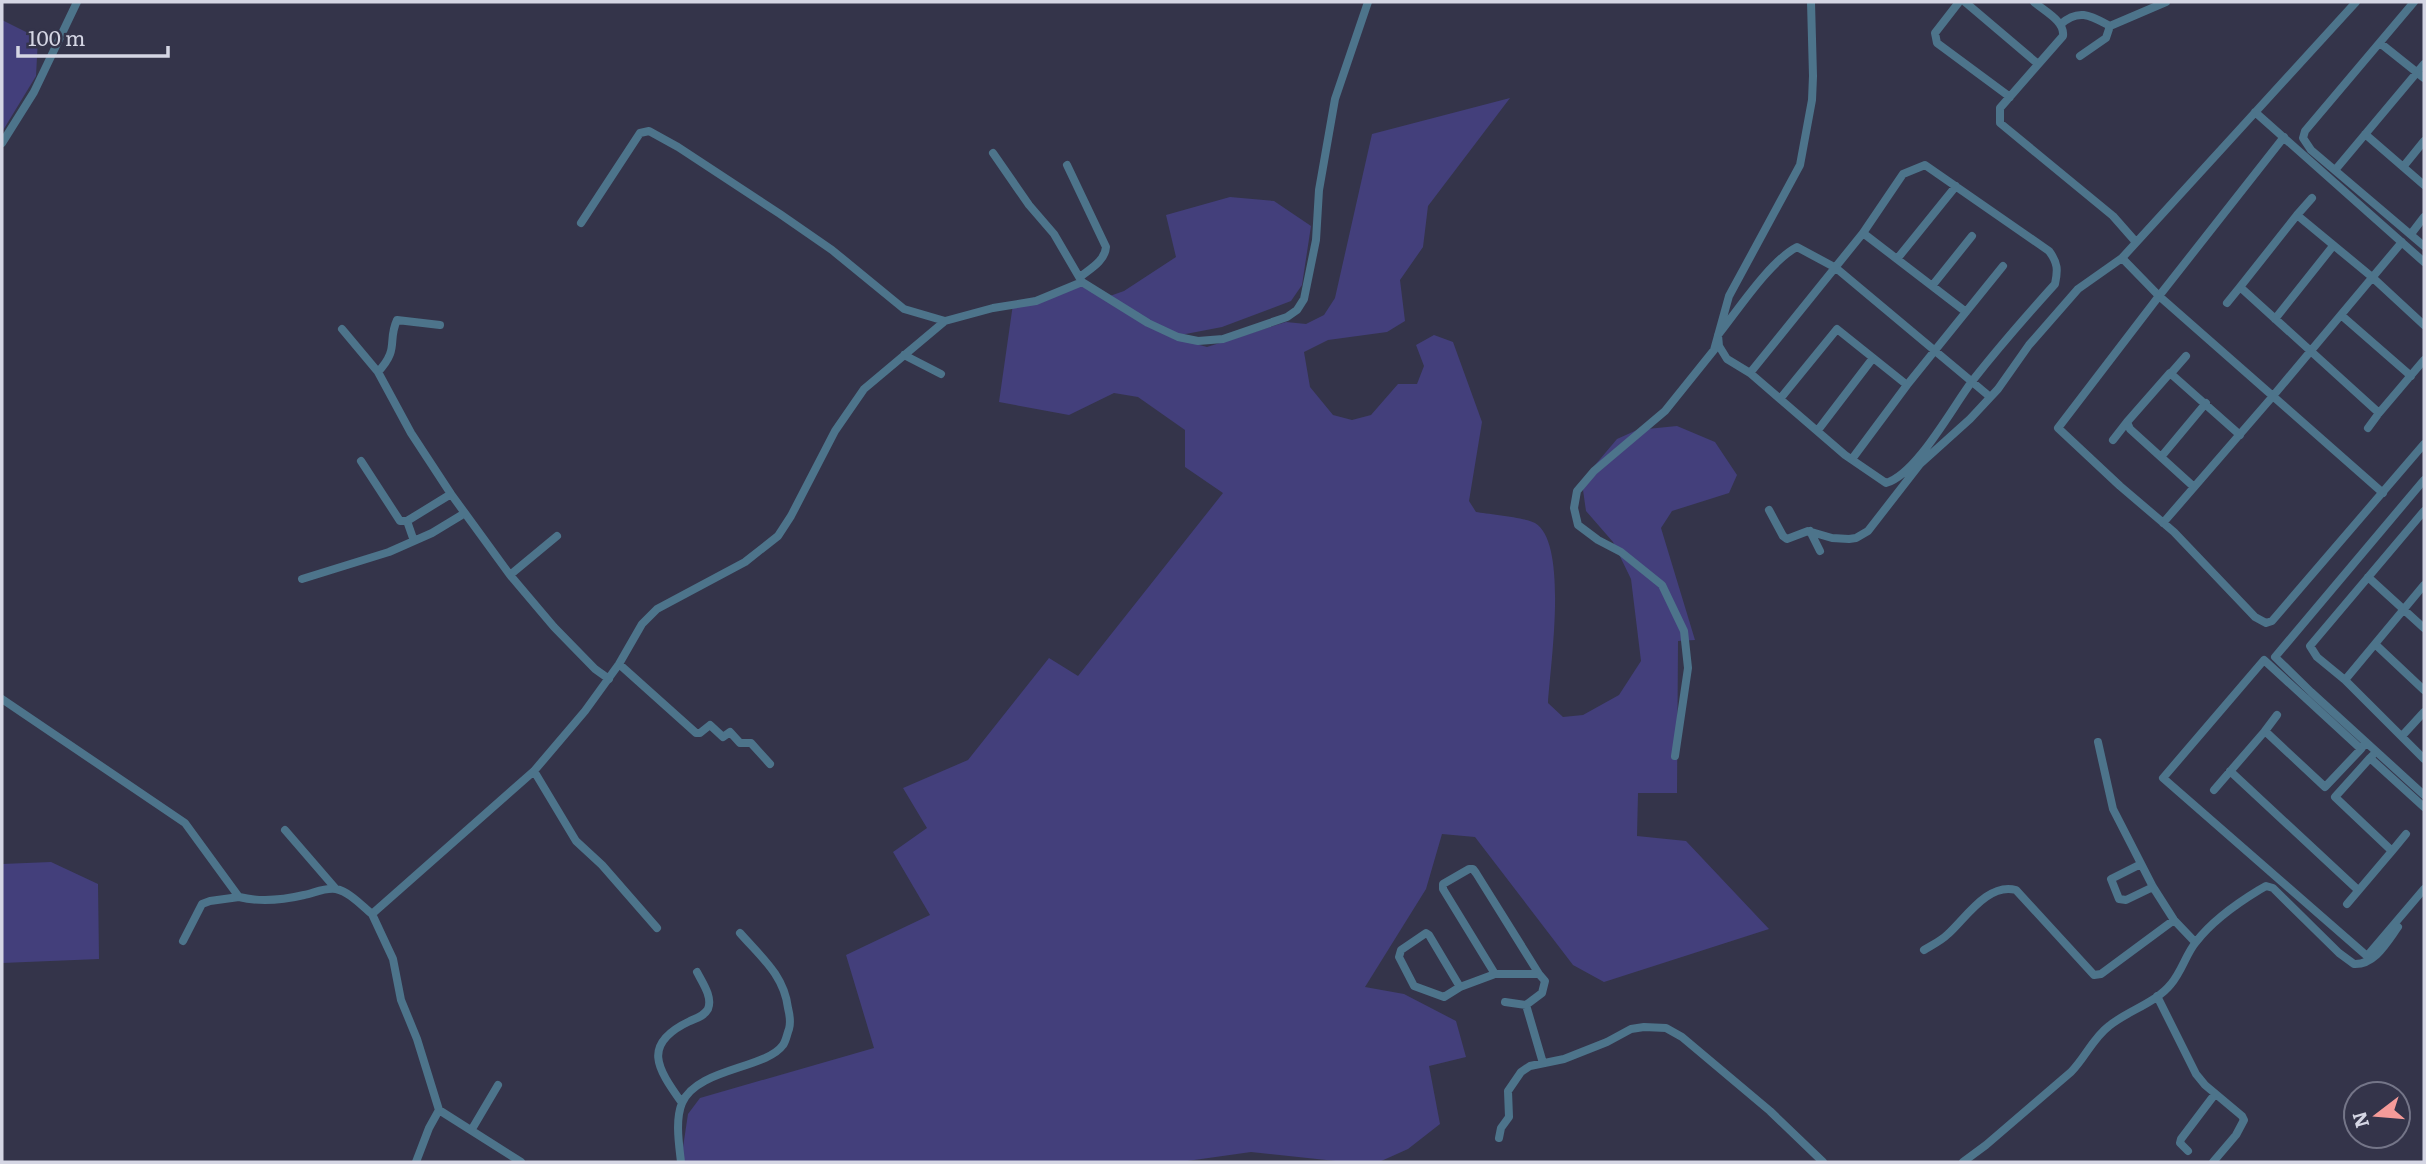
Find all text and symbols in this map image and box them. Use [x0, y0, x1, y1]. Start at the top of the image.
scale bar [18, 14, 168, 58]
text: 100 m [28, 21, 85, 52]
north arrow [2342, 1080, 2412, 1150]
text: N [2344, 1108, 2375, 1131]

